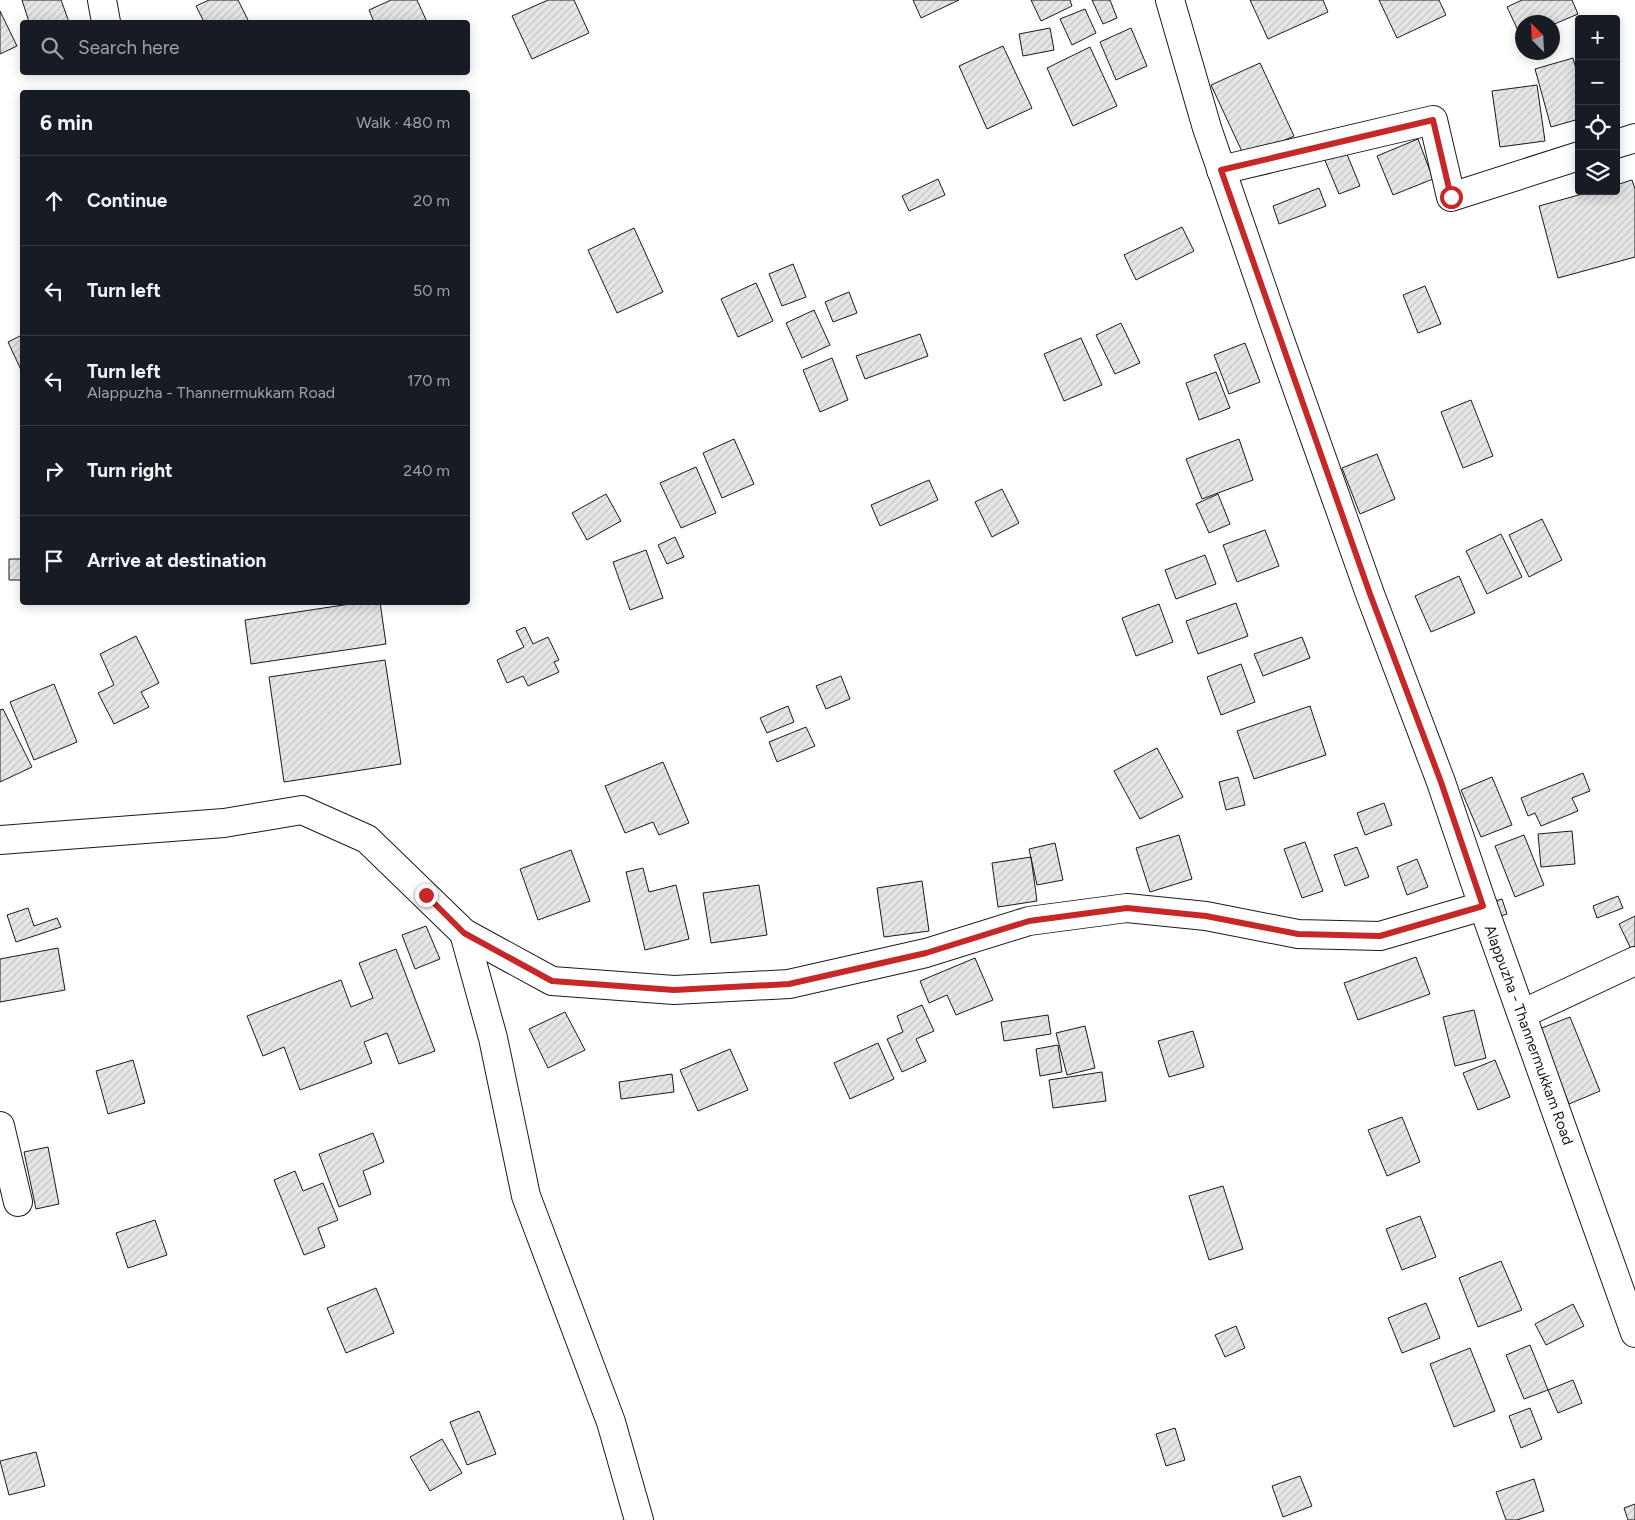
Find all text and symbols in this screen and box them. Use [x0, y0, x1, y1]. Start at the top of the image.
north arrow [1515, 15, 1560, 60]
map controls [1575, 15, 1620, 195]
button: + [1575, 15, 1620, 60]
search box [20, 20, 470, 75]
icon: search [38, 34, 66, 62]
text: Search here [78, 36, 180, 59]
button: − [1575, 60, 1620, 105]
button: locate [1575, 105, 1620, 150]
text: 6 min [40, 110, 93, 135]
text: Walk · 480 m [356, 113, 450, 132]
button: layers [1575, 150, 1620, 195]
route start [1440, 186, 1463, 209]
icon: ahead [40, 187, 68, 215]
text: Continue [87, 189, 167, 212]
text: 20 m [413, 191, 450, 210]
icon: left [40, 277, 68, 305]
text: Turn left [87, 279, 161, 302]
text: 50 m [413, 281, 450, 300]
text: Turn left [87, 360, 161, 383]
icon: left [40, 367, 68, 395]
text: 170 m [407, 371, 450, 390]
text: Alappuzha - Thannermukkam Road [87, 383, 335, 402]
icon: right [40, 457, 68, 485]
text: Turn right [87, 459, 173, 482]
text: 240 m [403, 461, 450, 480]
icon: arrive [40, 547, 68, 575]
text: Arrive at destination [87, 549, 266, 572]
route end [415, 884, 438, 907]
street label: Alappuzha - Thannermukkam Road [1481, 923, 1577, 1147]

